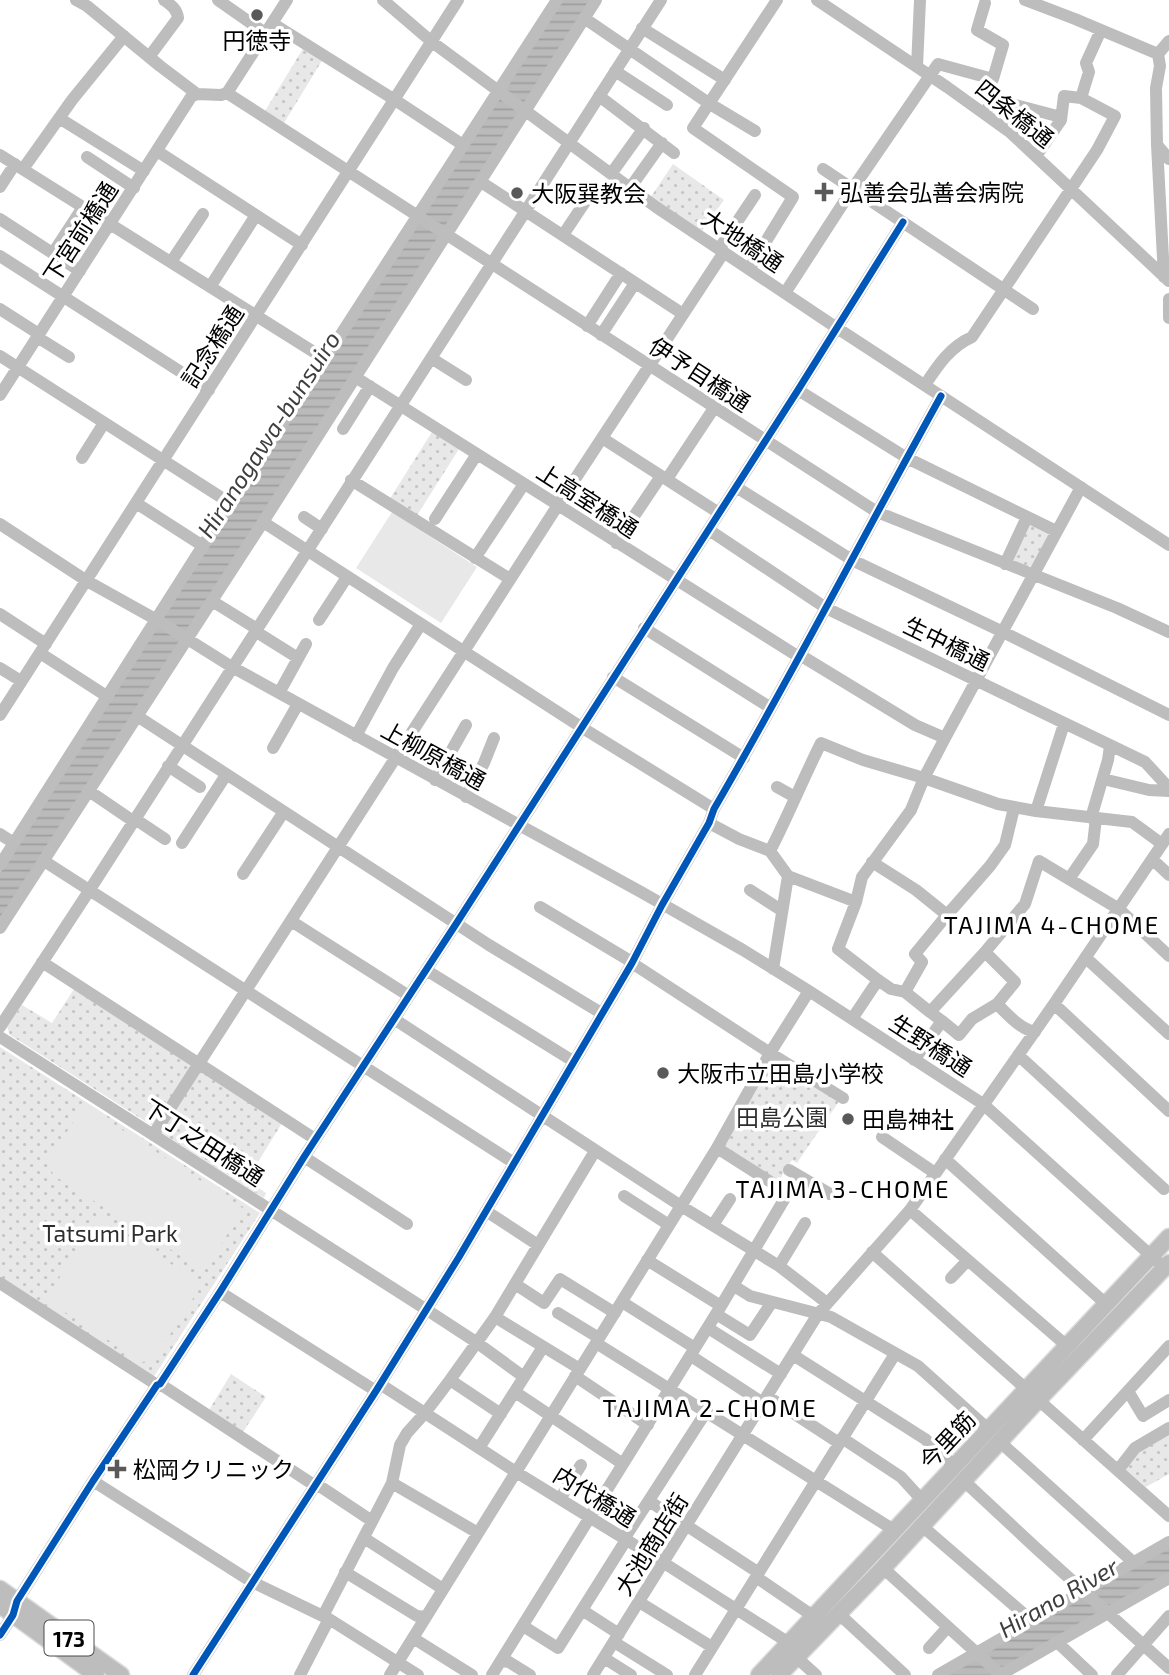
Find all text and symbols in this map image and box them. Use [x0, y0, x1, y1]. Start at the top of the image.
marker: 円徳寺 [249, 7, 265, 23]
place label: 円徳寺 [223, 26, 292, 54]
street label: 四条橋通 [970, 73, 1060, 153]
street label: 下宮前橋通 [37, 176, 123, 288]
place label: 弘善会弘善会病院 [840, 178, 1024, 206]
place label: 大阪巽教会 [531, 179, 646, 207]
marker: 弘善会弘善会病院 [814, 182, 834, 202]
marker: 大阪巽教会 [509, 185, 525, 201]
street label: 大地橋通 [697, 203, 789, 277]
street label: 記念橋通 [175, 300, 249, 392]
water label: Hiranogawa-bunsuiro [190, 325, 346, 543]
street label: 伊予目橋通 [644, 331, 756, 417]
street label: 上高室橋通 [532, 457, 644, 543]
street label: 生中橋通 [900, 610, 994, 676]
street label: 上柳原橋通 [377, 715, 491, 795]
district label: TAJIMA 4-CHOME [944, 910, 1160, 939]
street label: 生野橋通 [885, 1008, 977, 1082]
place label: 大阪市立田島小学校 [677, 1059, 884, 1087]
marker: 大阪市立田島小学校 [655, 1065, 671, 1081]
street label: 下丁之田橋通 [139, 1093, 269, 1191]
park label: 田島公園 [736, 1103, 828, 1131]
place label: 田島神社 [862, 1105, 954, 1133]
marker: 田島神社 [840, 1111, 856, 1127]
district label: TAJIMA 3-CHOME [735, 1174, 951, 1203]
park label: Tatsumi Park [42, 1219, 178, 1247]
district label: TAJIMA 2-CHOME [602, 1393, 818, 1422]
street label: 今里筋 [913, 1405, 981, 1475]
place label: 松岡クリニック [133, 1455, 294, 1483]
marker: 松岡クリニック [107, 1459, 127, 1479]
street label: 内代橋通 [549, 1460, 641, 1532]
street label: 大池商店街 [609, 1488, 693, 1600]
water label: Hirano River [993, 1551, 1123, 1643]
road number: 173 [44, 1620, 94, 1656]

